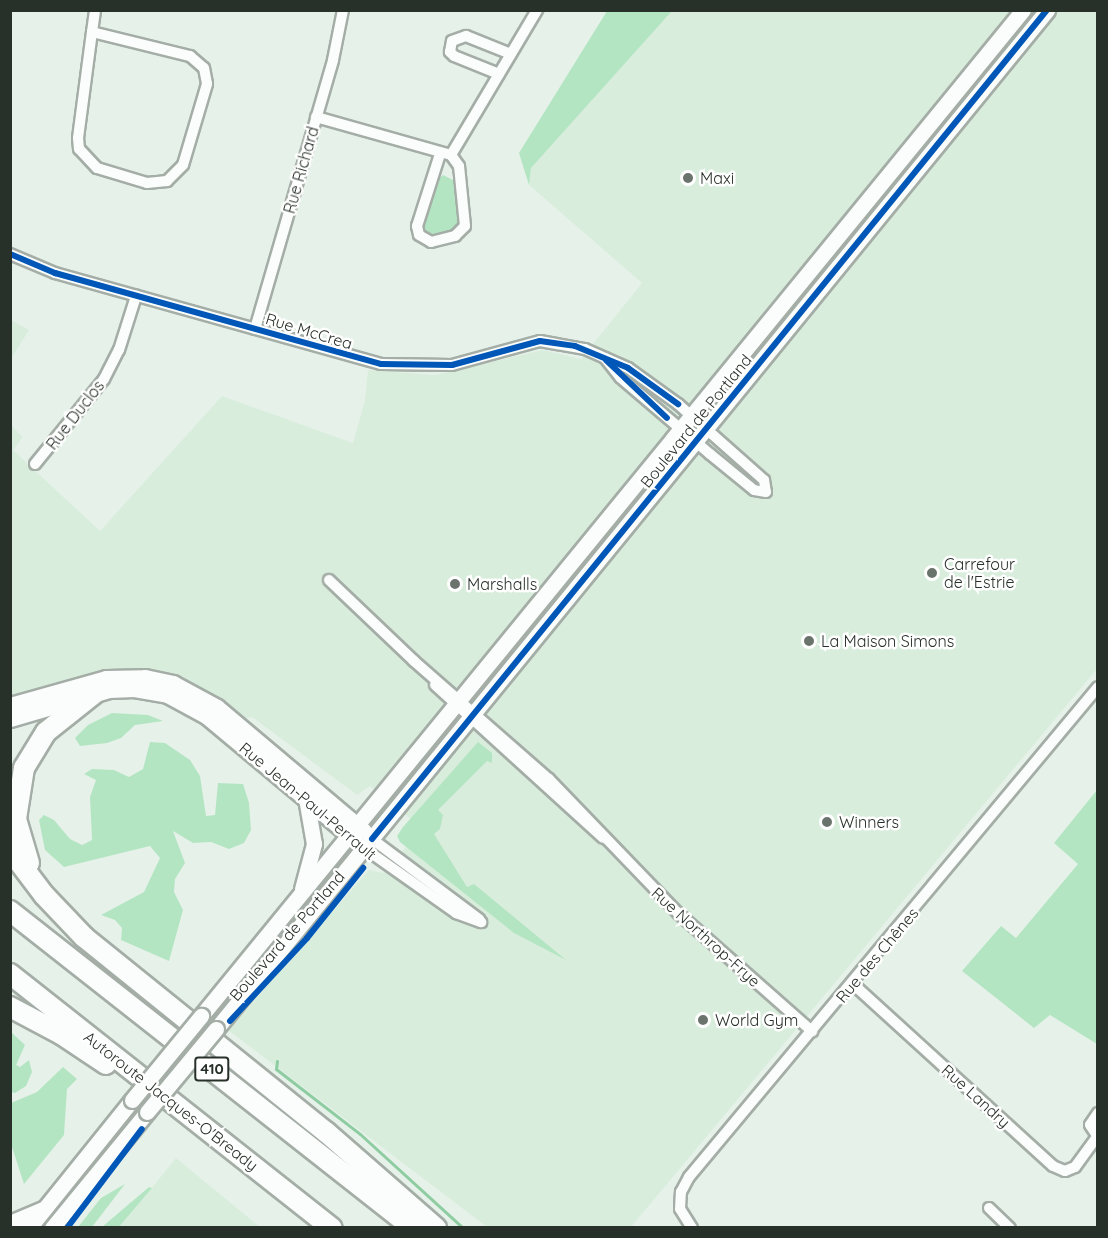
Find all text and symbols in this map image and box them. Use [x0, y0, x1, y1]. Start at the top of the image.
street label: Rue Richard [279, 124, 323, 216]
place label: Maxi [700, 168, 734, 188]
marker: Maxi [681, 171, 695, 185]
street label: Rue McCrea [263, 309, 355, 353]
street label: Boulevard de Portland [636, 351, 756, 491]
street label: Rue Duclos [42, 377, 108, 453]
place label: Carrefour de l'Estrie [944, 554, 1015, 592]
marker: Carrefour de l'Estrie [925, 566, 939, 580]
place label: Marshalls [467, 574, 537, 594]
marker: Marshalls [448, 577, 462, 591]
place label: La Maison Simons [821, 631, 954, 651]
marker: La Maison Simons [802, 634, 816, 648]
street label: Rue Jean-Paul-Perrault [236, 738, 380, 864]
place label: Winners [839, 812, 899, 832]
marker: Winners [820, 815, 834, 829]
street label: Boulevard de Portland [225, 867, 349, 1005]
street label: Rue Northrop-Frye [648, 883, 764, 991]
street label: Rue des Chênes [832, 904, 922, 1006]
place label: World Gym [715, 1010, 798, 1030]
marker: World Gym [696, 1013, 710, 1027]
street label: Autoroute Jacques-O'Bready [80, 1027, 262, 1175]
road number: 410 [194, 1057, 230, 1081]
street label: Rue Landry [938, 1060, 1014, 1132]

